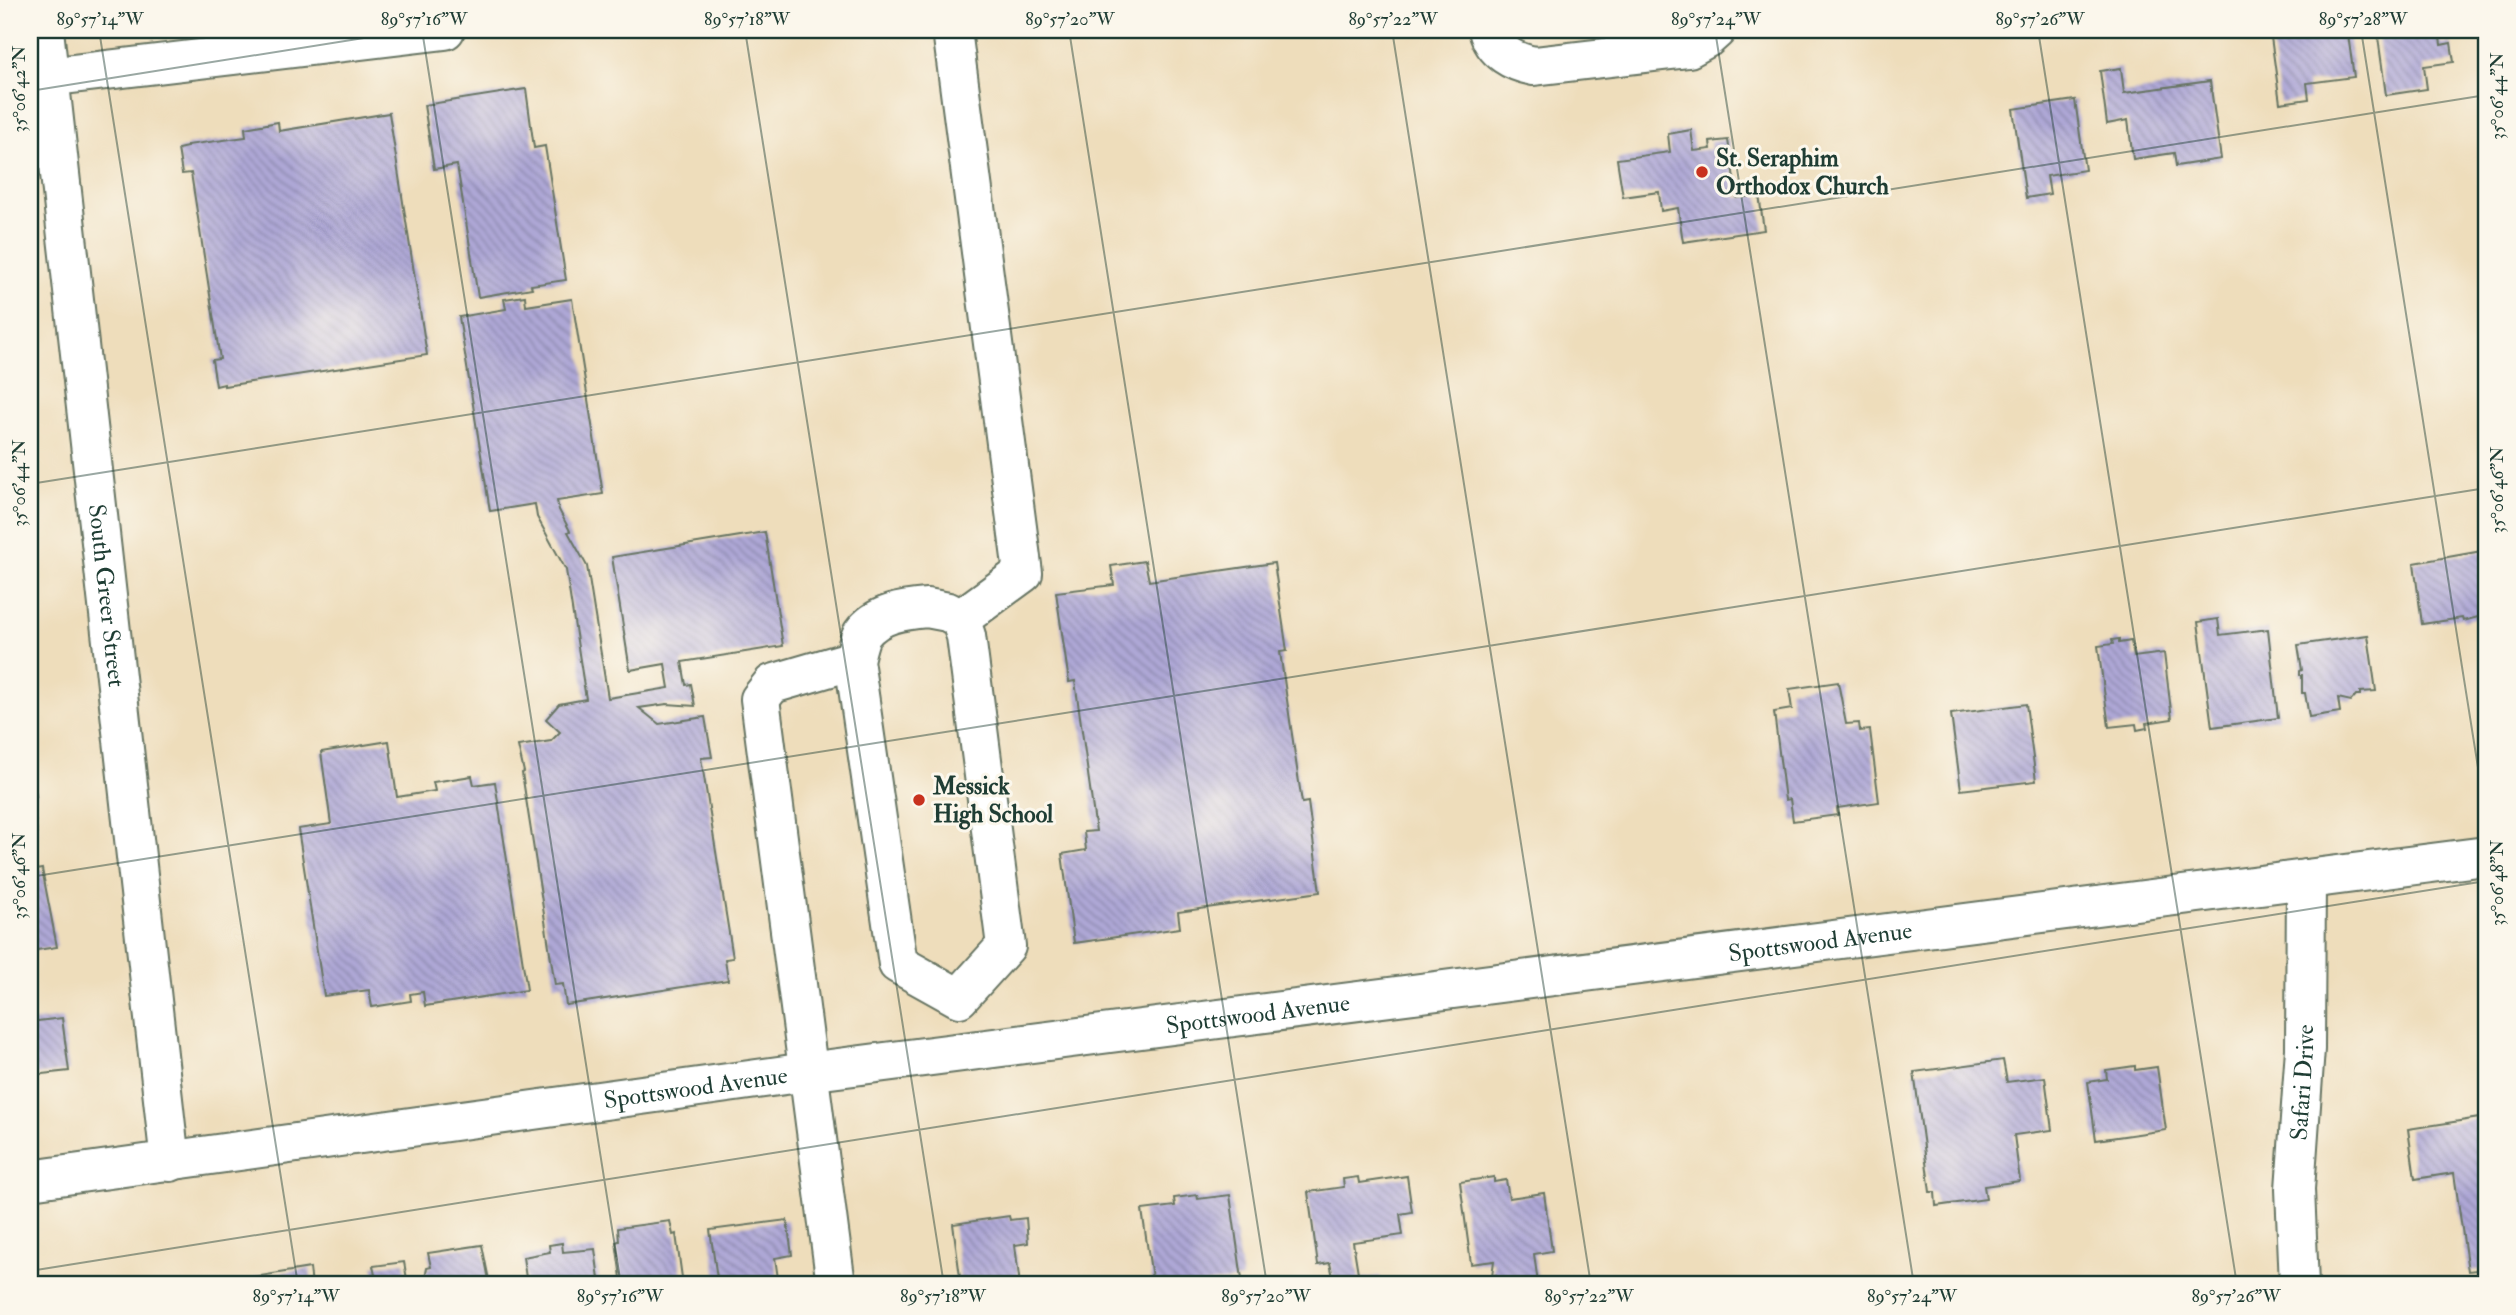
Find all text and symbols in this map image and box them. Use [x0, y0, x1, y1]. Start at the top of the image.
text: 89°57'14"W [56, 8, 144, 31]
text: 89°57'16"W [381, 8, 468, 31]
text: 89°57'18"W [704, 8, 791, 31]
text: 89°57'20"W [1025, 8, 1115, 31]
text: 89°57'22"W [1348, 8, 1438, 31]
text: 89°57'24"W [1671, 8, 1762, 31]
text: 89°57'26"W [1995, 8, 2085, 31]
text: 89°57'28"W [2319, 8, 2408, 31]
text: 35°06'42"N [8, 46, 31, 132]
text: 35°06'44"N [2486, 52, 2509, 140]
place label: St. Seraphim Orthodox Church [1716, 143, 1889, 202]
marker: St. Seraphim Orthodox Church [1694, 164, 1710, 180]
text: 35°06'44"N [8, 439, 31, 527]
text: 35°06'46"N [2486, 447, 2509, 533]
street label: South Greer Street [81, 503, 133, 689]
place label: Messick High School [932, 771, 1054, 830]
marker: Messick High School [911, 792, 927, 808]
text: 35°06'46"N [8, 833, 31, 919]
text: 35°06'48"N [2486, 840, 2509, 926]
street label: Spottswood Avenue [1726, 914, 1914, 969]
street label: Spottswood Avenue [1164, 987, 1352, 1041]
street label: Safari Drive [2283, 1024, 2321, 1141]
street label: Spottswood Avenue [602, 1059, 789, 1116]
text: 89°57'14"W [252, 1285, 340, 1308]
text: 89°57'16"W [577, 1285, 664, 1308]
text: 89°57'18"W [900, 1285, 987, 1308]
text: 89°57'20"W [1221, 1285, 1311, 1308]
text: 89°57'22"W [1544, 1285, 1634, 1308]
text: 89°57'24"W [1867, 1285, 1958, 1308]
text: 89°57'26"W [2191, 1285, 2281, 1308]

